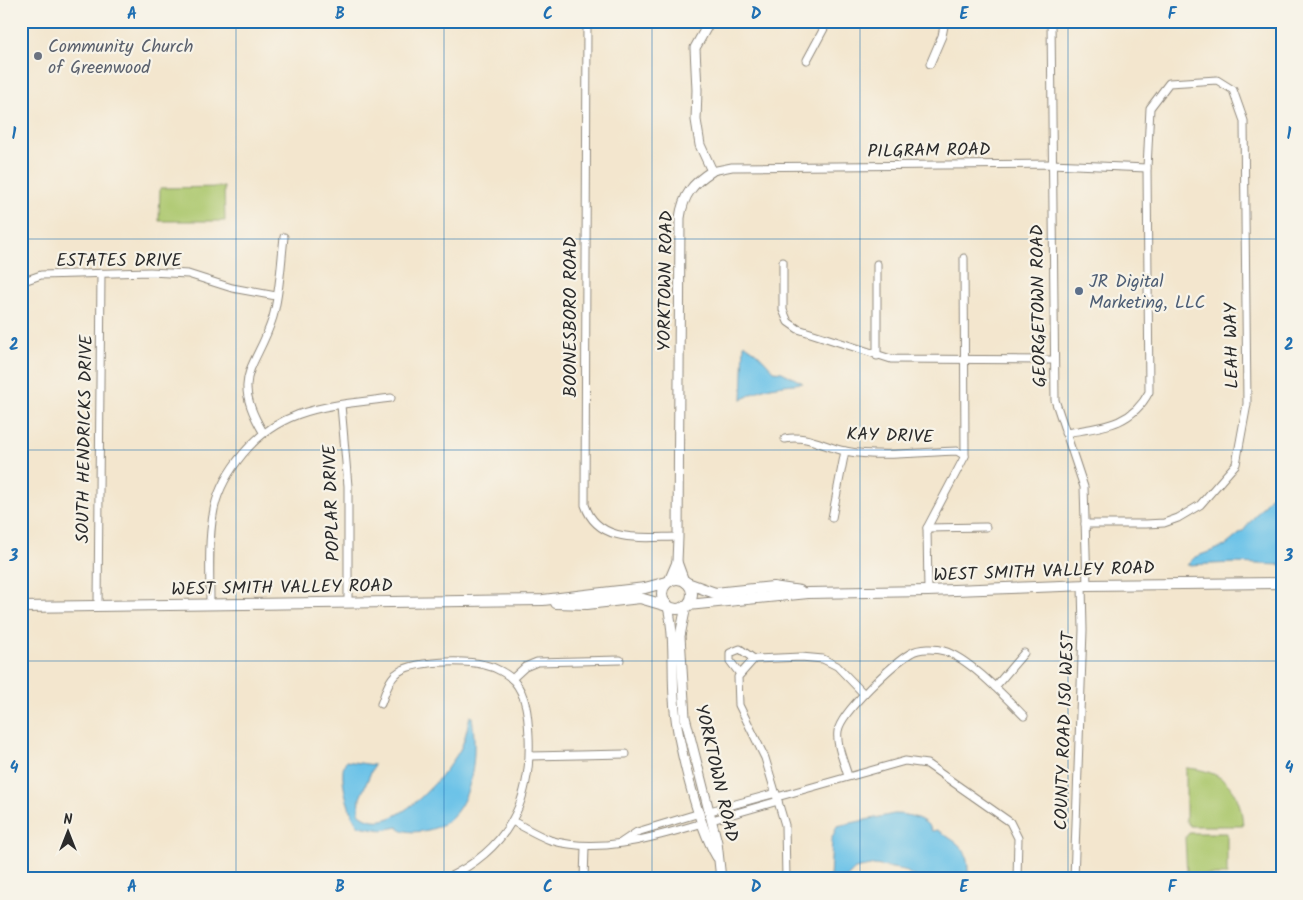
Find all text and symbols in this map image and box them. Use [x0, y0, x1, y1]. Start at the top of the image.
text: A [127, 2, 137, 27]
text: B [335, 2, 345, 27]
text: C [543, 2, 553, 27]
text: D [751, 2, 762, 27]
text: E [960, 2, 970, 27]
text: F [1168, 2, 1178, 27]
place label: Community Church of Greenwood [48, 33, 193, 83]
marker: Community Church of Greenwood [32, 50, 44, 62]
text: 1 [12, 122, 17, 147]
text: 1 [1287, 122, 1292, 147]
street label: PILGRAM ROAD [867, 136, 991, 167]
street label: YORKTOWN ROAD [651, 210, 682, 352]
street label: GEORGETOWN ROAD [1024, 224, 1055, 388]
street label: BOONESBORO ROAD [557, 236, 586, 398]
street label: ESTATES DRIVE [56, 247, 182, 276]
place label: JR Digital Marketing, LLC [1089, 268, 1205, 318]
marker: JR Digital Marketing, LLC [1073, 285, 1085, 297]
street label: LEAH WAY [1217, 302, 1248, 389]
text: 2 [9, 333, 19, 358]
text: 2 [1284, 333, 1294, 358]
street label: SOUTH HENDRICKS DRIVE [69, 334, 102, 544]
street label: KAY DRIVE [846, 420, 934, 453]
street label: POPLAR DRIVE [316, 444, 349, 562]
text: 3 [9, 544, 19, 569]
text: 3 [1284, 544, 1294, 569]
street label: WEST SMITH VALLEY ROAD [933, 554, 1156, 591]
street label: WEST SMITH VALLEY ROAD [171, 572, 393, 605]
street label: COUNTY ROAD 150 WEST [1048, 630, 1084, 831]
street label: YORKTOWN ROAD [686, 701, 746, 846]
text: 4 [10, 756, 19, 781]
text: 4 [1285, 756, 1294, 781]
north arrow [42, 808, 92, 858]
text: N [64, 809, 73, 831]
text: A [127, 875, 137, 900]
text: B [335, 875, 345, 900]
text: C [543, 875, 553, 900]
text: D [751, 875, 762, 900]
text: E [960, 875, 970, 900]
text: F [1168, 875, 1178, 900]

